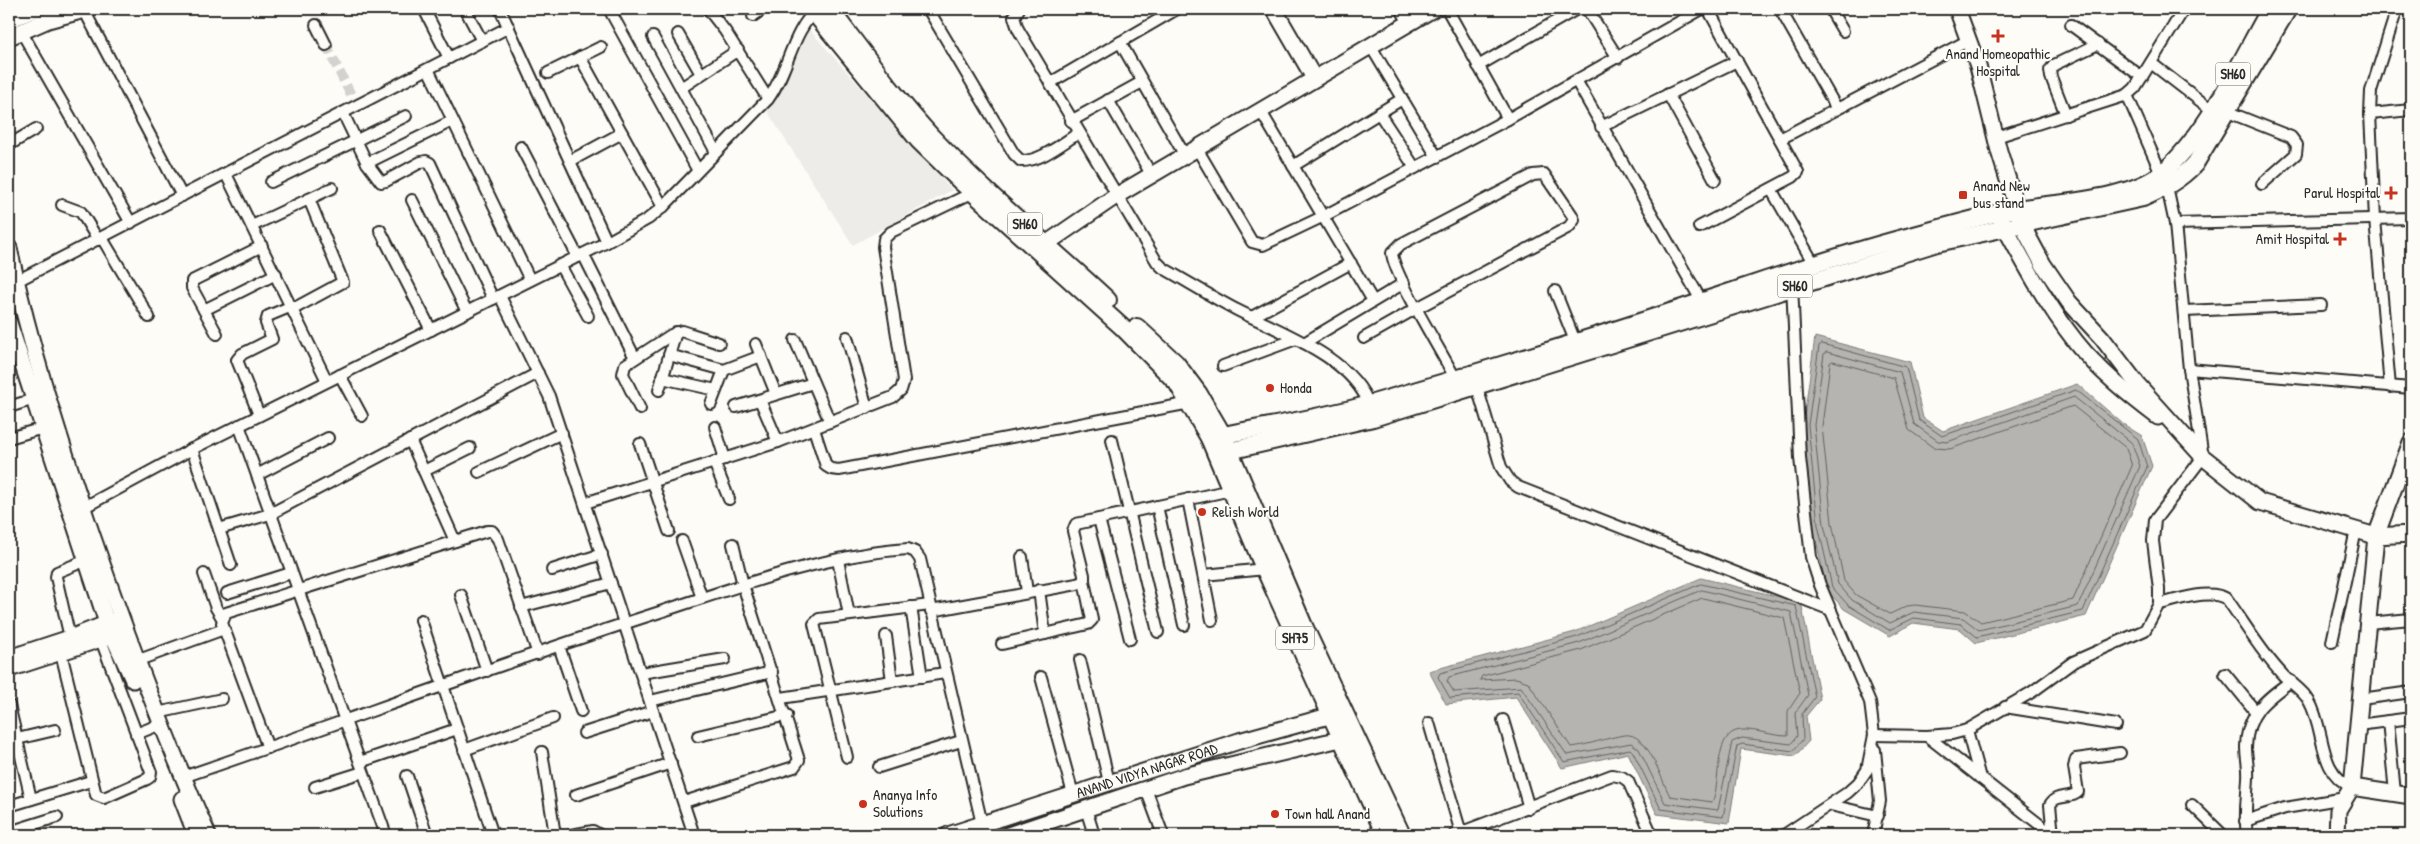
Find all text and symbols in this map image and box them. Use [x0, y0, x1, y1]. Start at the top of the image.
marker: Anand Homeopathic Hospital [1991, 29, 2005, 43]
place label: Anand Homeopathic Hospital [1946, 43, 2050, 81]
road number: SH60 [2216, 62, 2250, 86]
place label: Anand New bus stand [1973, 175, 2030, 213]
place label: Parul Hospital [2304, 182, 2380, 203]
marker: Parul Hospital [2384, 186, 2398, 200]
marker: Anand New bus stand [1957, 189, 1969, 201]
road number: SH60 [1008, 212, 1042, 235]
place label: Amit Hospital [2256, 228, 2329, 249]
marker: Amit Hospital [2333, 232, 2347, 246]
road number: SH60 [1778, 274, 1812, 298]
place label: Honda [1280, 377, 1312, 398]
marker: Honda [1264, 382, 1276, 394]
place label: Relish World [1212, 501, 1279, 522]
marker: Relish World [1196, 506, 1208, 518]
road number: SH75 [1276, 626, 1314, 650]
street label: ANAND VIDYA NAGAR ROAD [1073, 737, 1221, 803]
place label: Ananya Info Solutions [873, 784, 937, 822]
marker: Ananya Info Solutions [857, 798, 869, 810]
place label: Town hall Anand [1285, 803, 1370, 824]
marker: Town hall Anand [1269, 808, 1281, 820]

